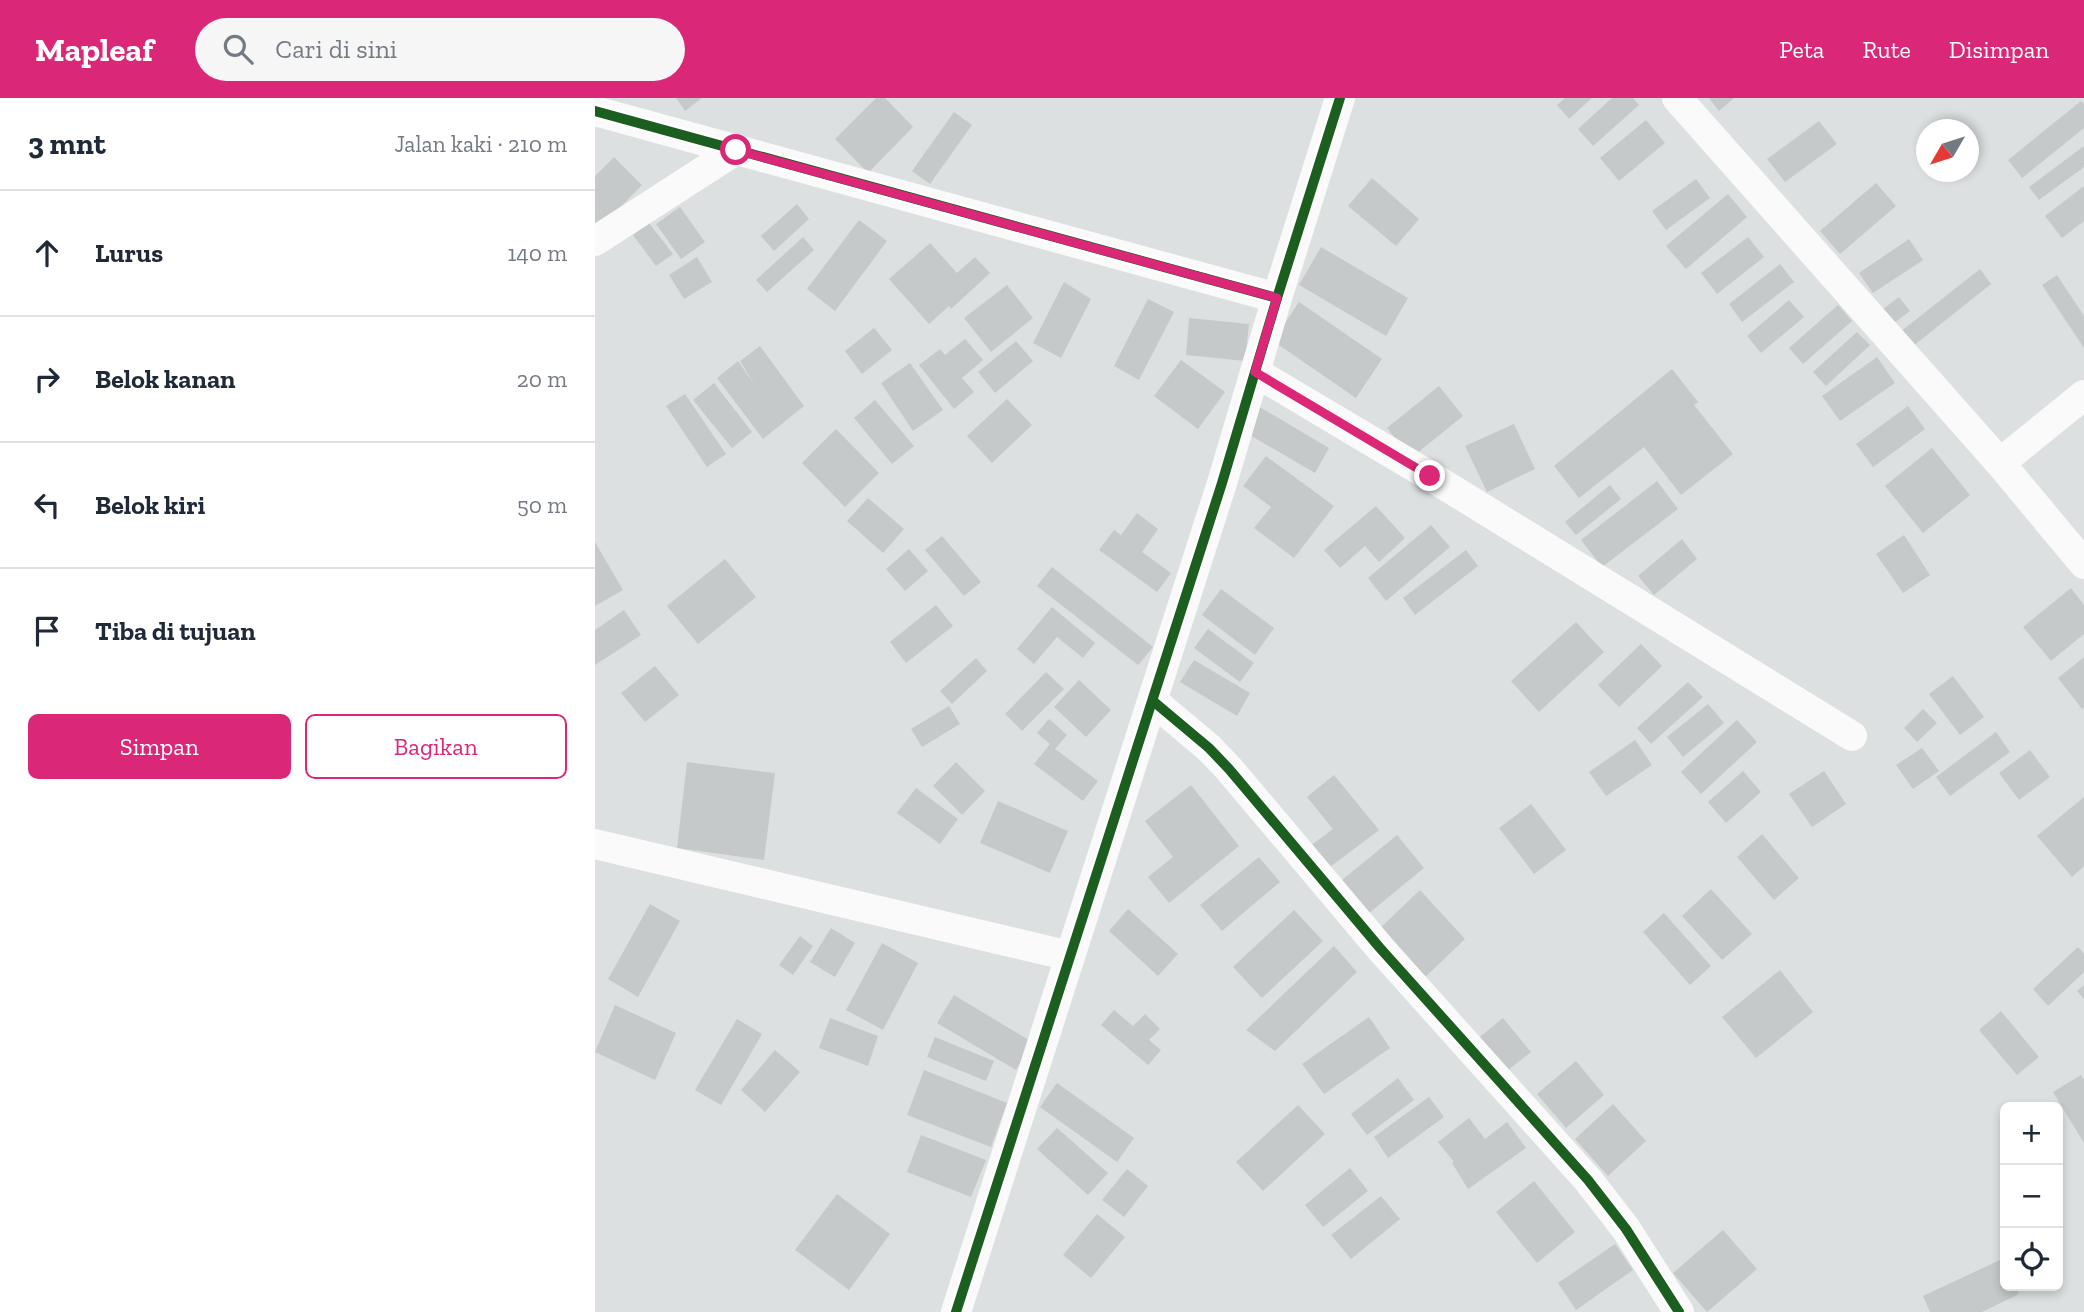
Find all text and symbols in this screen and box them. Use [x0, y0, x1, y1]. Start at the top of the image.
search box [195, 18, 685, 81]
text: Mapleaf [35, 30, 153, 69]
icon: search [219, 30, 257, 68]
text: Cari di sini [275, 33, 397, 65]
text: Peta [1779, 35, 1824, 64]
text: Rute [1862, 35, 1911, 64]
text: Disimpan [1949, 35, 2049, 64]
north arrow [1916, 119, 1979, 182]
text: 3 mnt [28, 126, 106, 162]
text: Jalan kaki · 210 m [394, 130, 567, 158]
route start [720, 134, 751, 165]
icon: ahead [28, 234, 66, 272]
text: Lurus [95, 237, 163, 269]
text: 140 m [507, 239, 567, 267]
icon: right [28, 360, 66, 398]
text: Belok kanan [95, 363, 236, 395]
text: 20 m [517, 365, 567, 393]
route end [1414, 460, 1445, 491]
icon: left [28, 486, 66, 524]
text: Belok kiri [95, 489, 205, 521]
text: 50 m [517, 491, 567, 519]
icon: arrive [28, 612, 66, 650]
text: Tiba di tujuan [95, 615, 256, 647]
button: Simpan [28, 714, 291, 779]
button: Bagikan [305, 714, 567, 779]
map controls [2000, 1102, 2063, 1291]
button: + [2000, 1102, 2063, 1165]
button: − [2000, 1165, 2063, 1228]
button: locate [2000, 1228, 2063, 1291]

